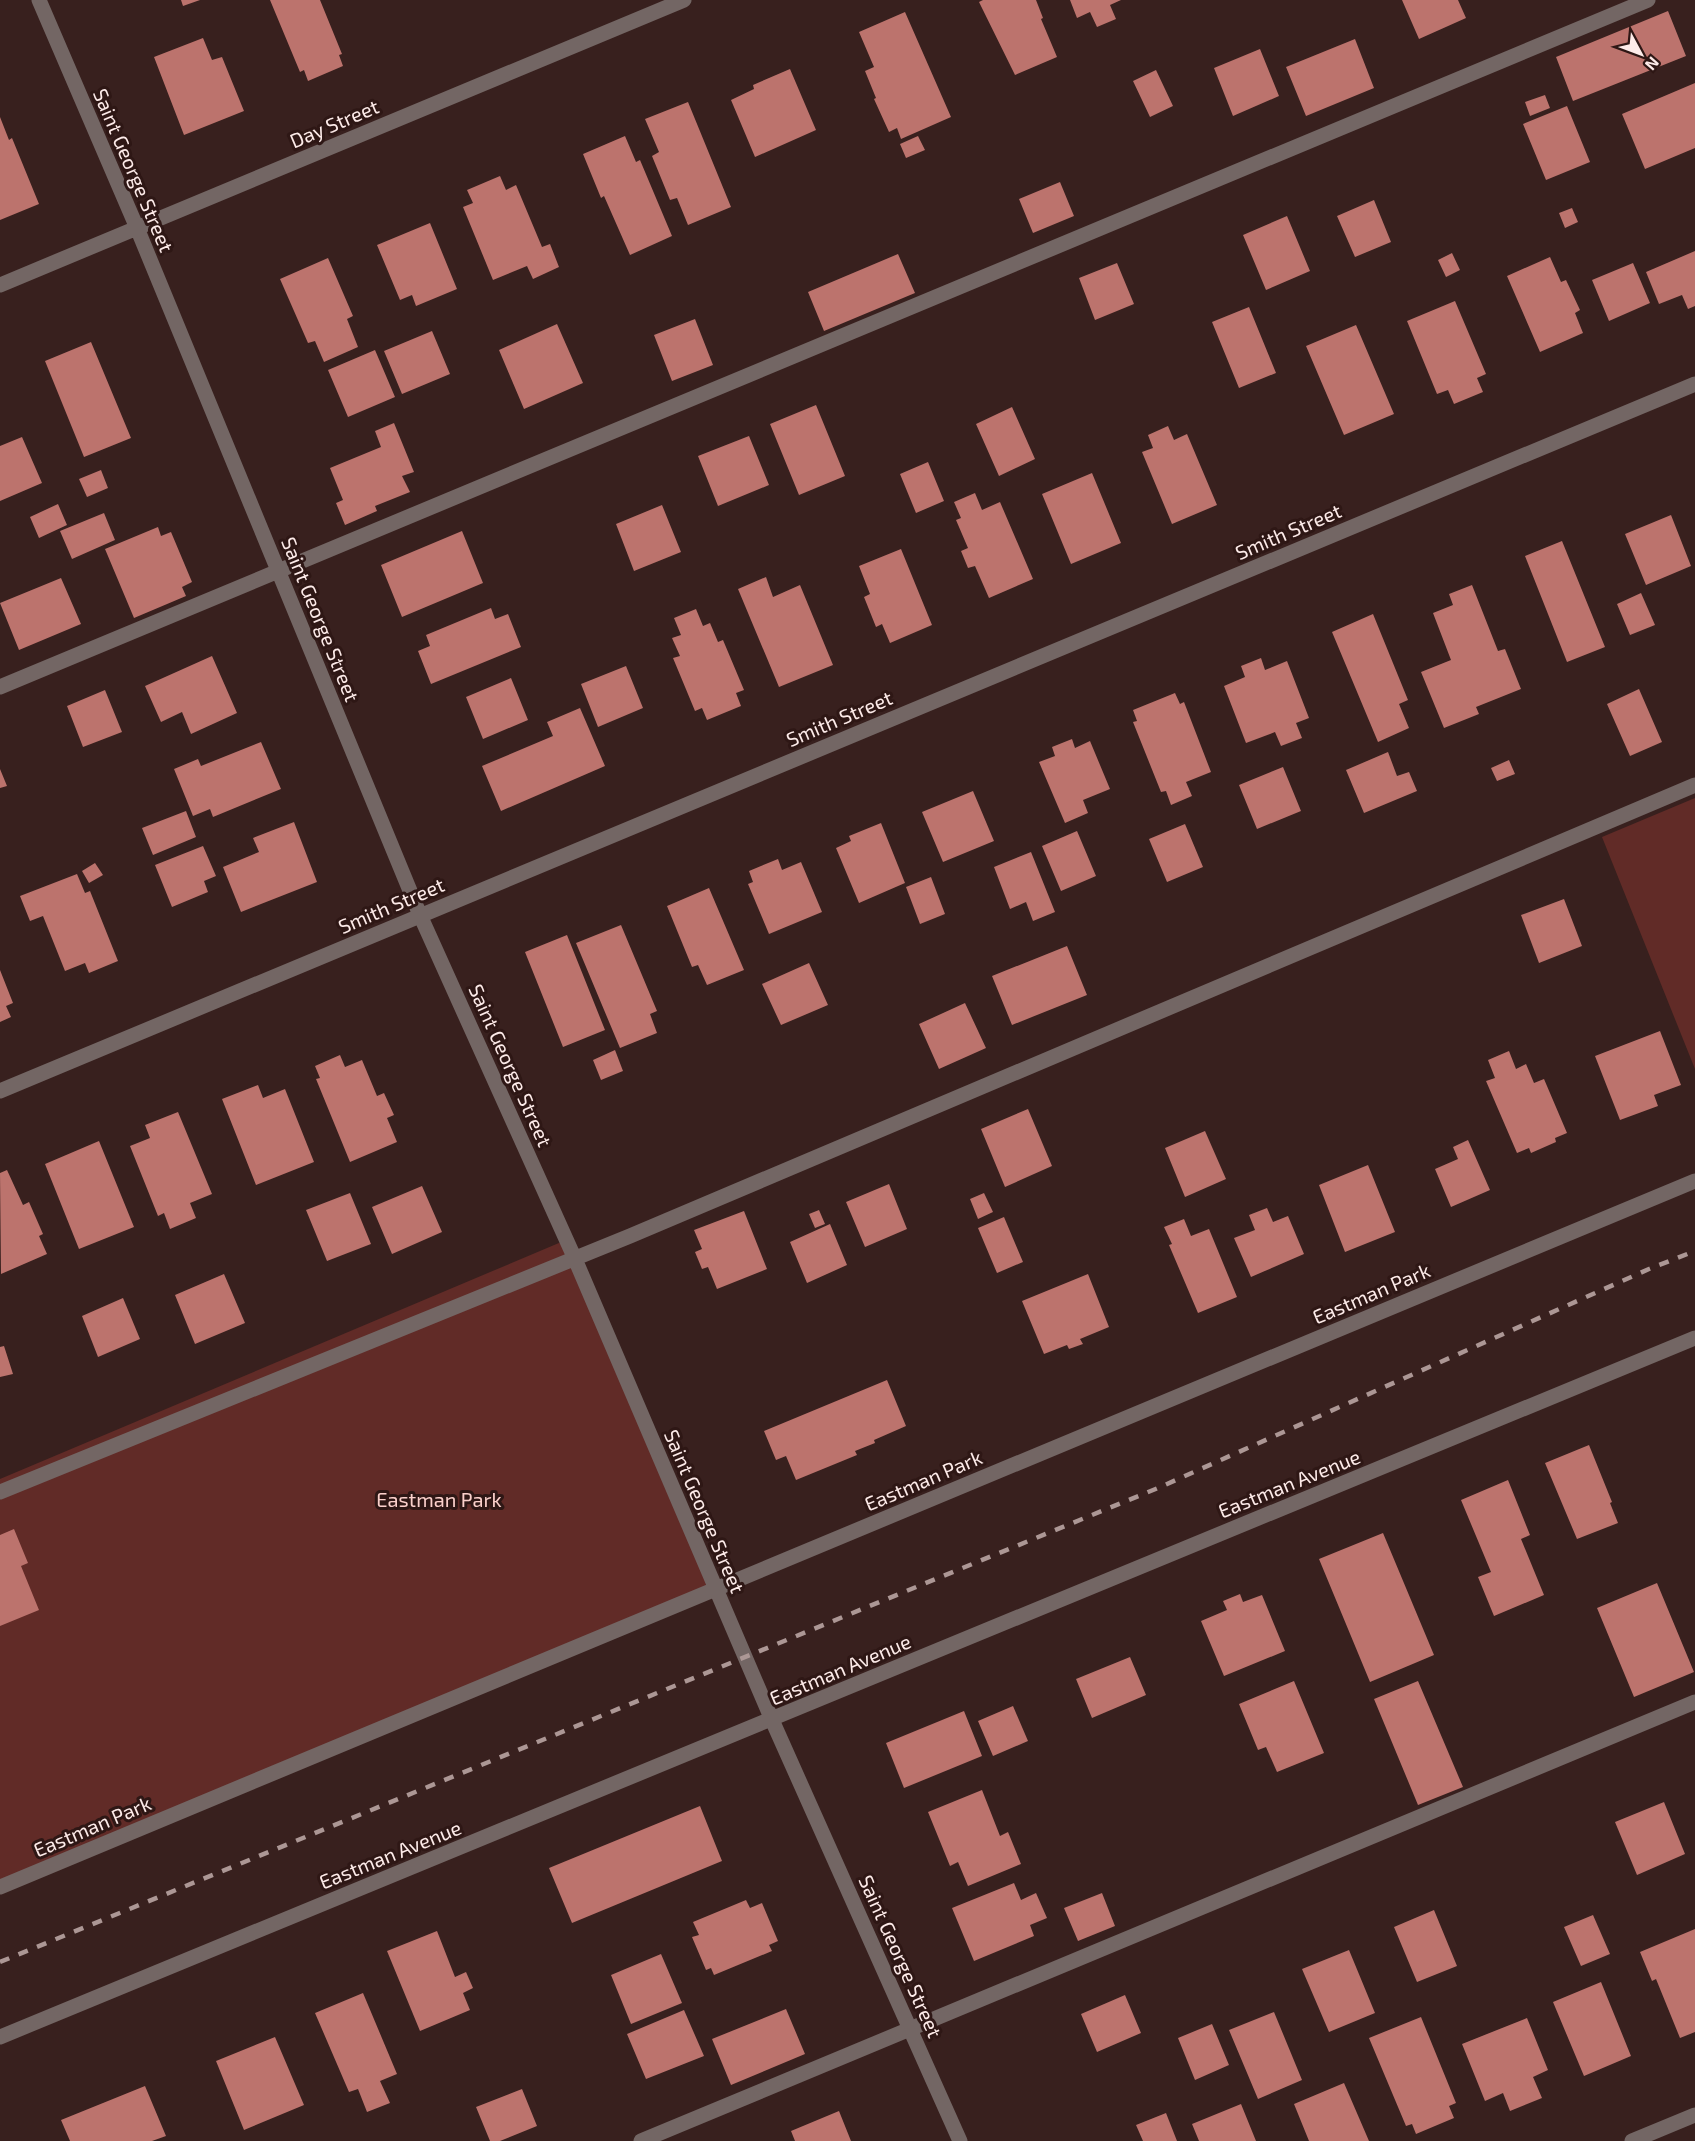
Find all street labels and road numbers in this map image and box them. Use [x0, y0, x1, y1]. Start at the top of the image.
street label: Saint George Street [89, 85, 179, 256]
street label: Day Street [286, 93, 382, 152]
street label: Smith Street [1231, 498, 1345, 564]
street label: Saint George Street [277, 533, 365, 705]
street label: Smith Street [782, 685, 896, 751]
street label: Smith Street [334, 872, 448, 938]
street label: Saint George Street [464, 980, 558, 1150]
street label: Eastman Park [1309, 1257, 1433, 1329]
street label: Saint George Street [660, 1426, 750, 1597]
street label: Eastman Park [861, 1444, 985, 1516]
street label: Eastman Avenue [1214, 1444, 1364, 1522]
street label: Eastman Avenue [766, 1628, 914, 1710]
street label: Eastman Park [30, 1790, 154, 1862]
street label: Eastman Avenue [315, 1815, 465, 1893]
street label: Saint George Street [854, 1871, 948, 2041]

